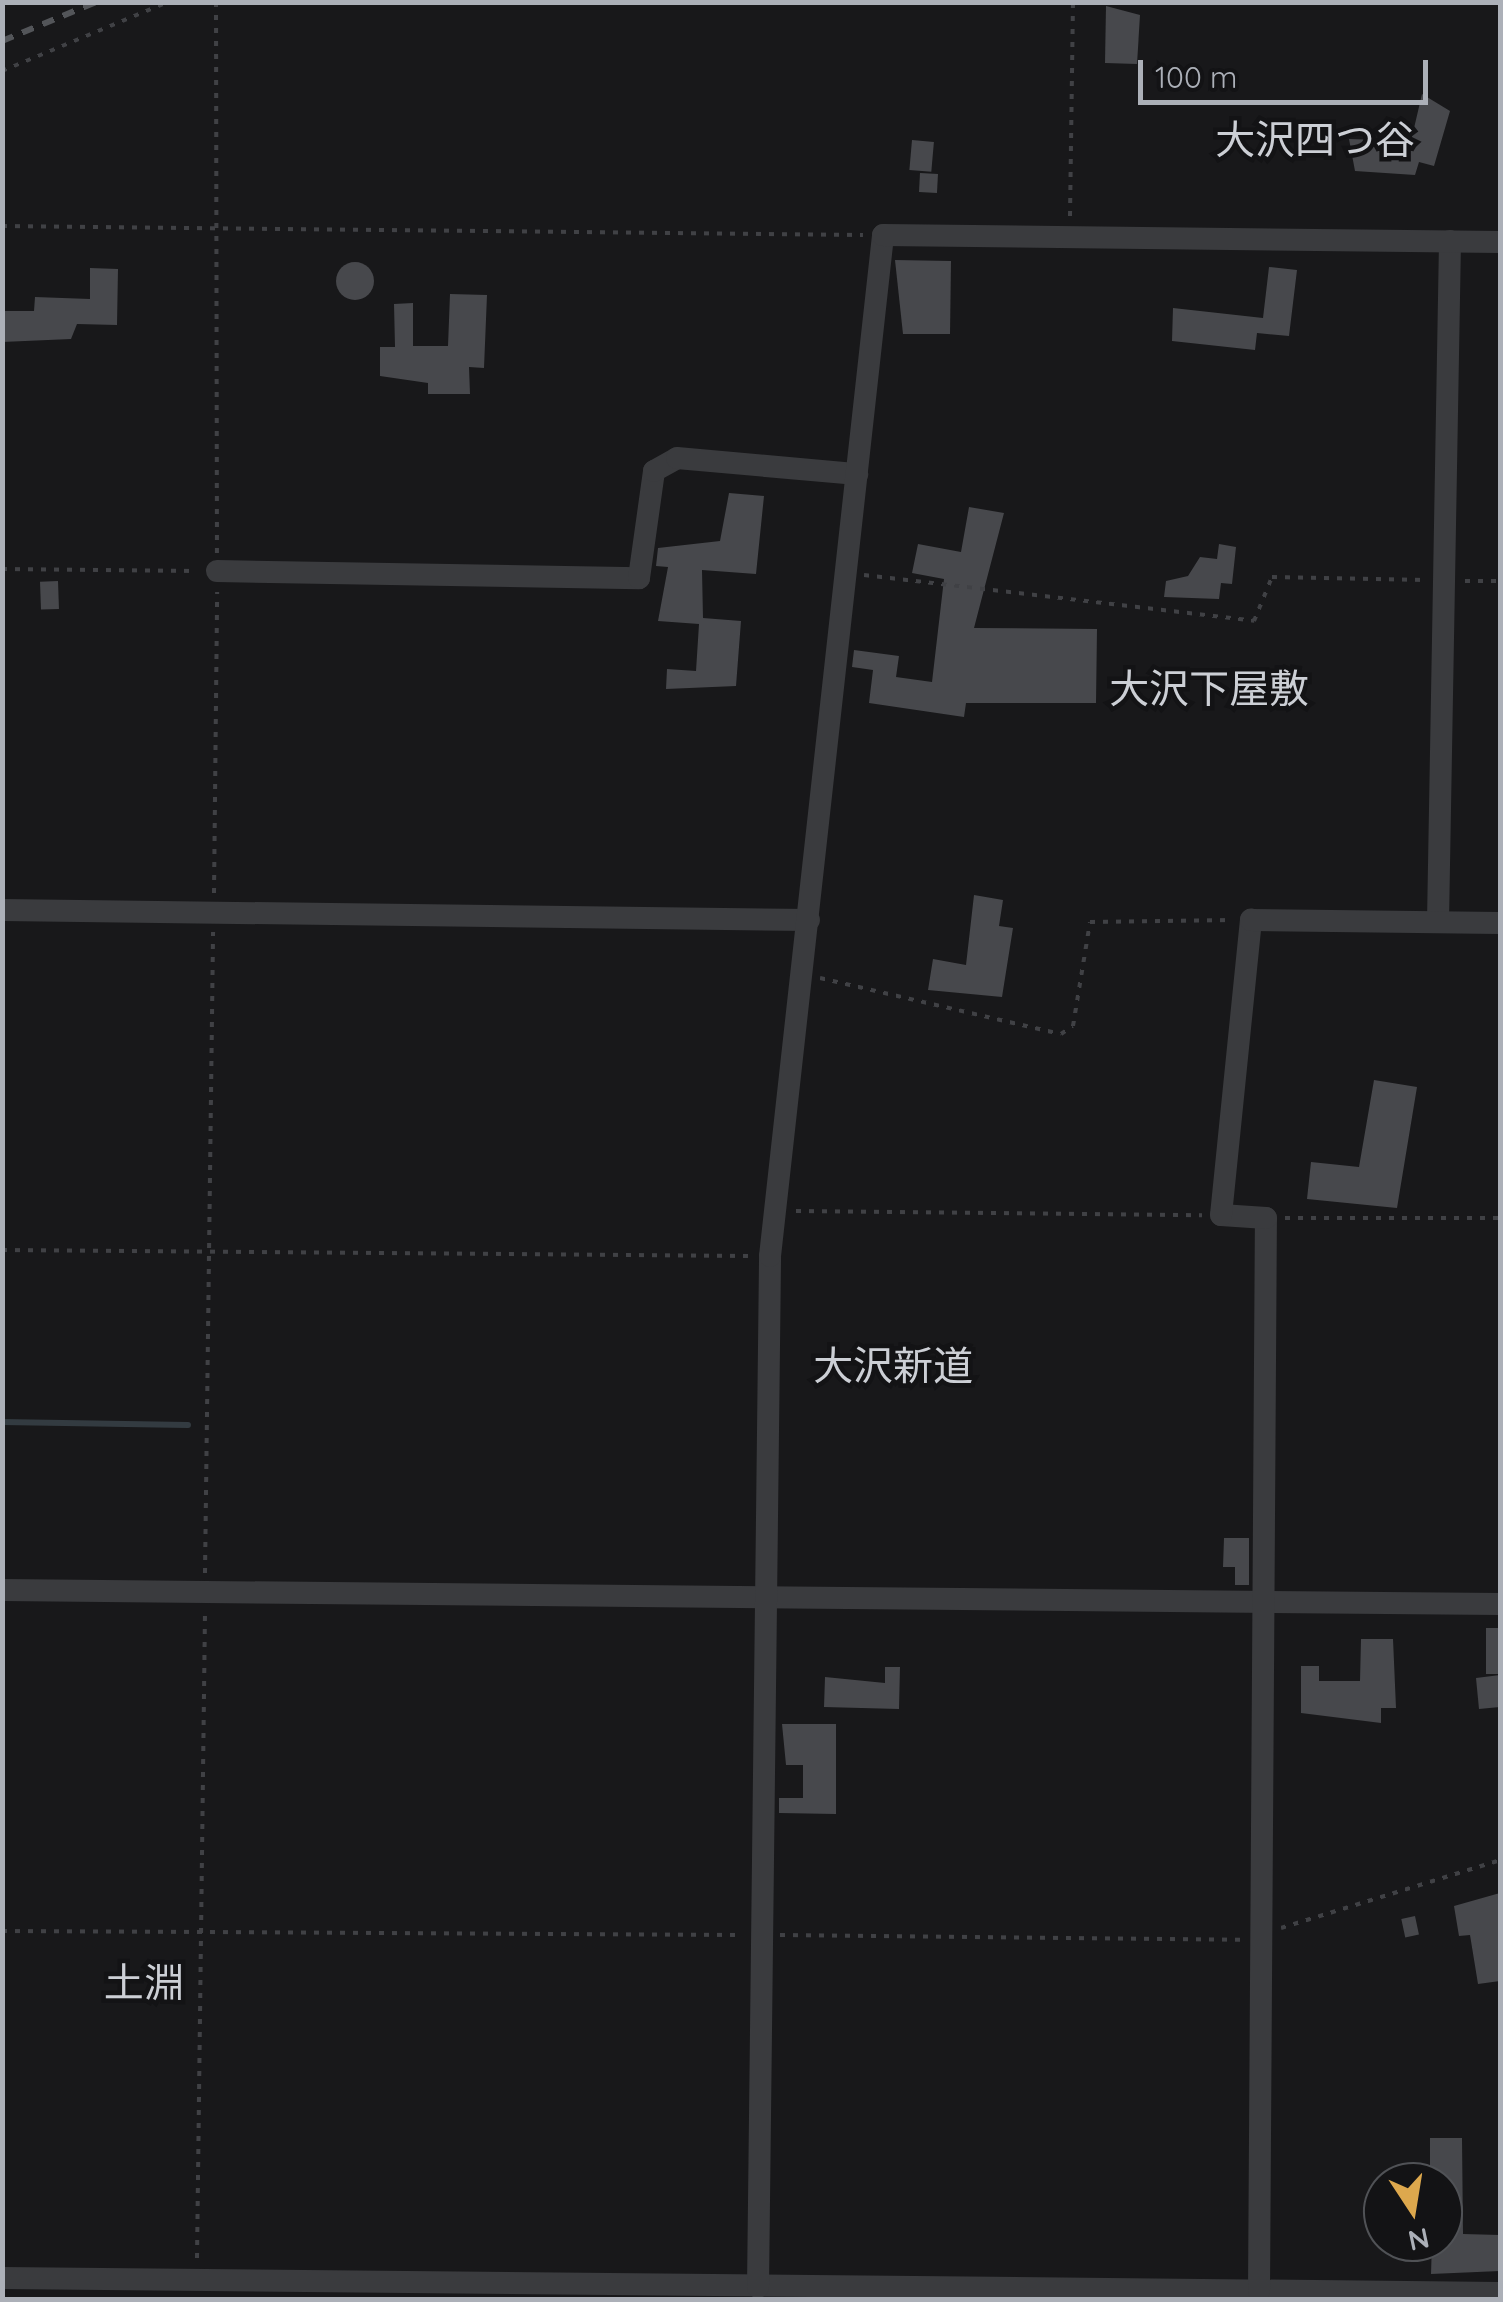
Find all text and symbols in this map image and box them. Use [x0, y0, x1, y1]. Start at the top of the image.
scale bar [1143, 40, 1433, 102]
text: 100 m [1155, 58, 1237, 96]
district label: 大沢四つ谷 [1215, 115, 1415, 163]
district label: 大沢下屋敷 [1109, 664, 1309, 712]
district label: 大沢新道 [813, 1341, 973, 1389]
district label: 土淵 [104, 1958, 184, 2006]
north arrow [1363, 2162, 1463, 2262]
text: N [1405, 2221, 1433, 2259]

